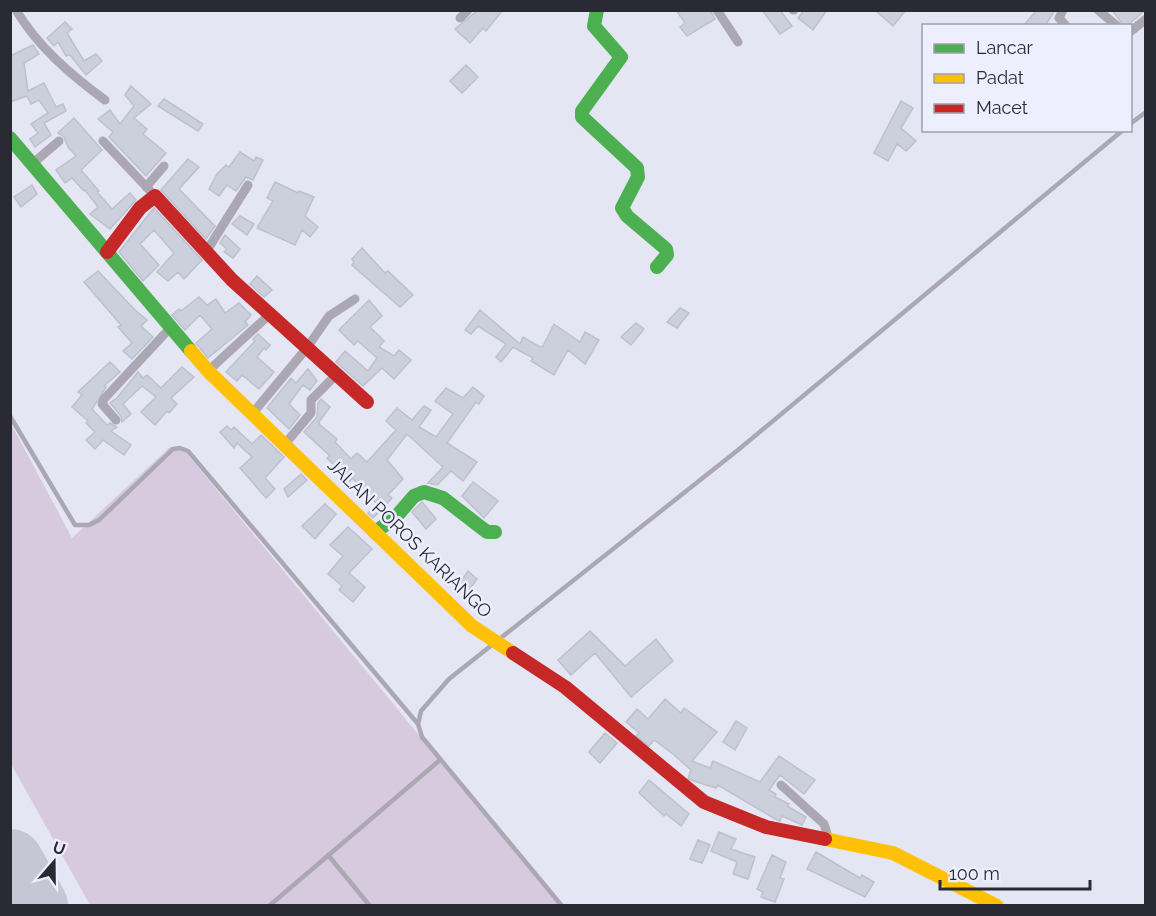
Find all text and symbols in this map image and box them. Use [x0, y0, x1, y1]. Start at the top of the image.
legend [922, 24, 1132, 132]
text: Lancar [976, 37, 1033, 58]
text: Padat [976, 67, 1024, 88]
text: Macet [976, 97, 1028, 118]
street label: JALAN POROS KARIANGO [324, 454, 496, 622]
north arrow [24, 832, 84, 892]
text: U [50, 837, 68, 859]
scale bar [940, 853, 1090, 891]
text: 100 m [949, 863, 1000, 884]

